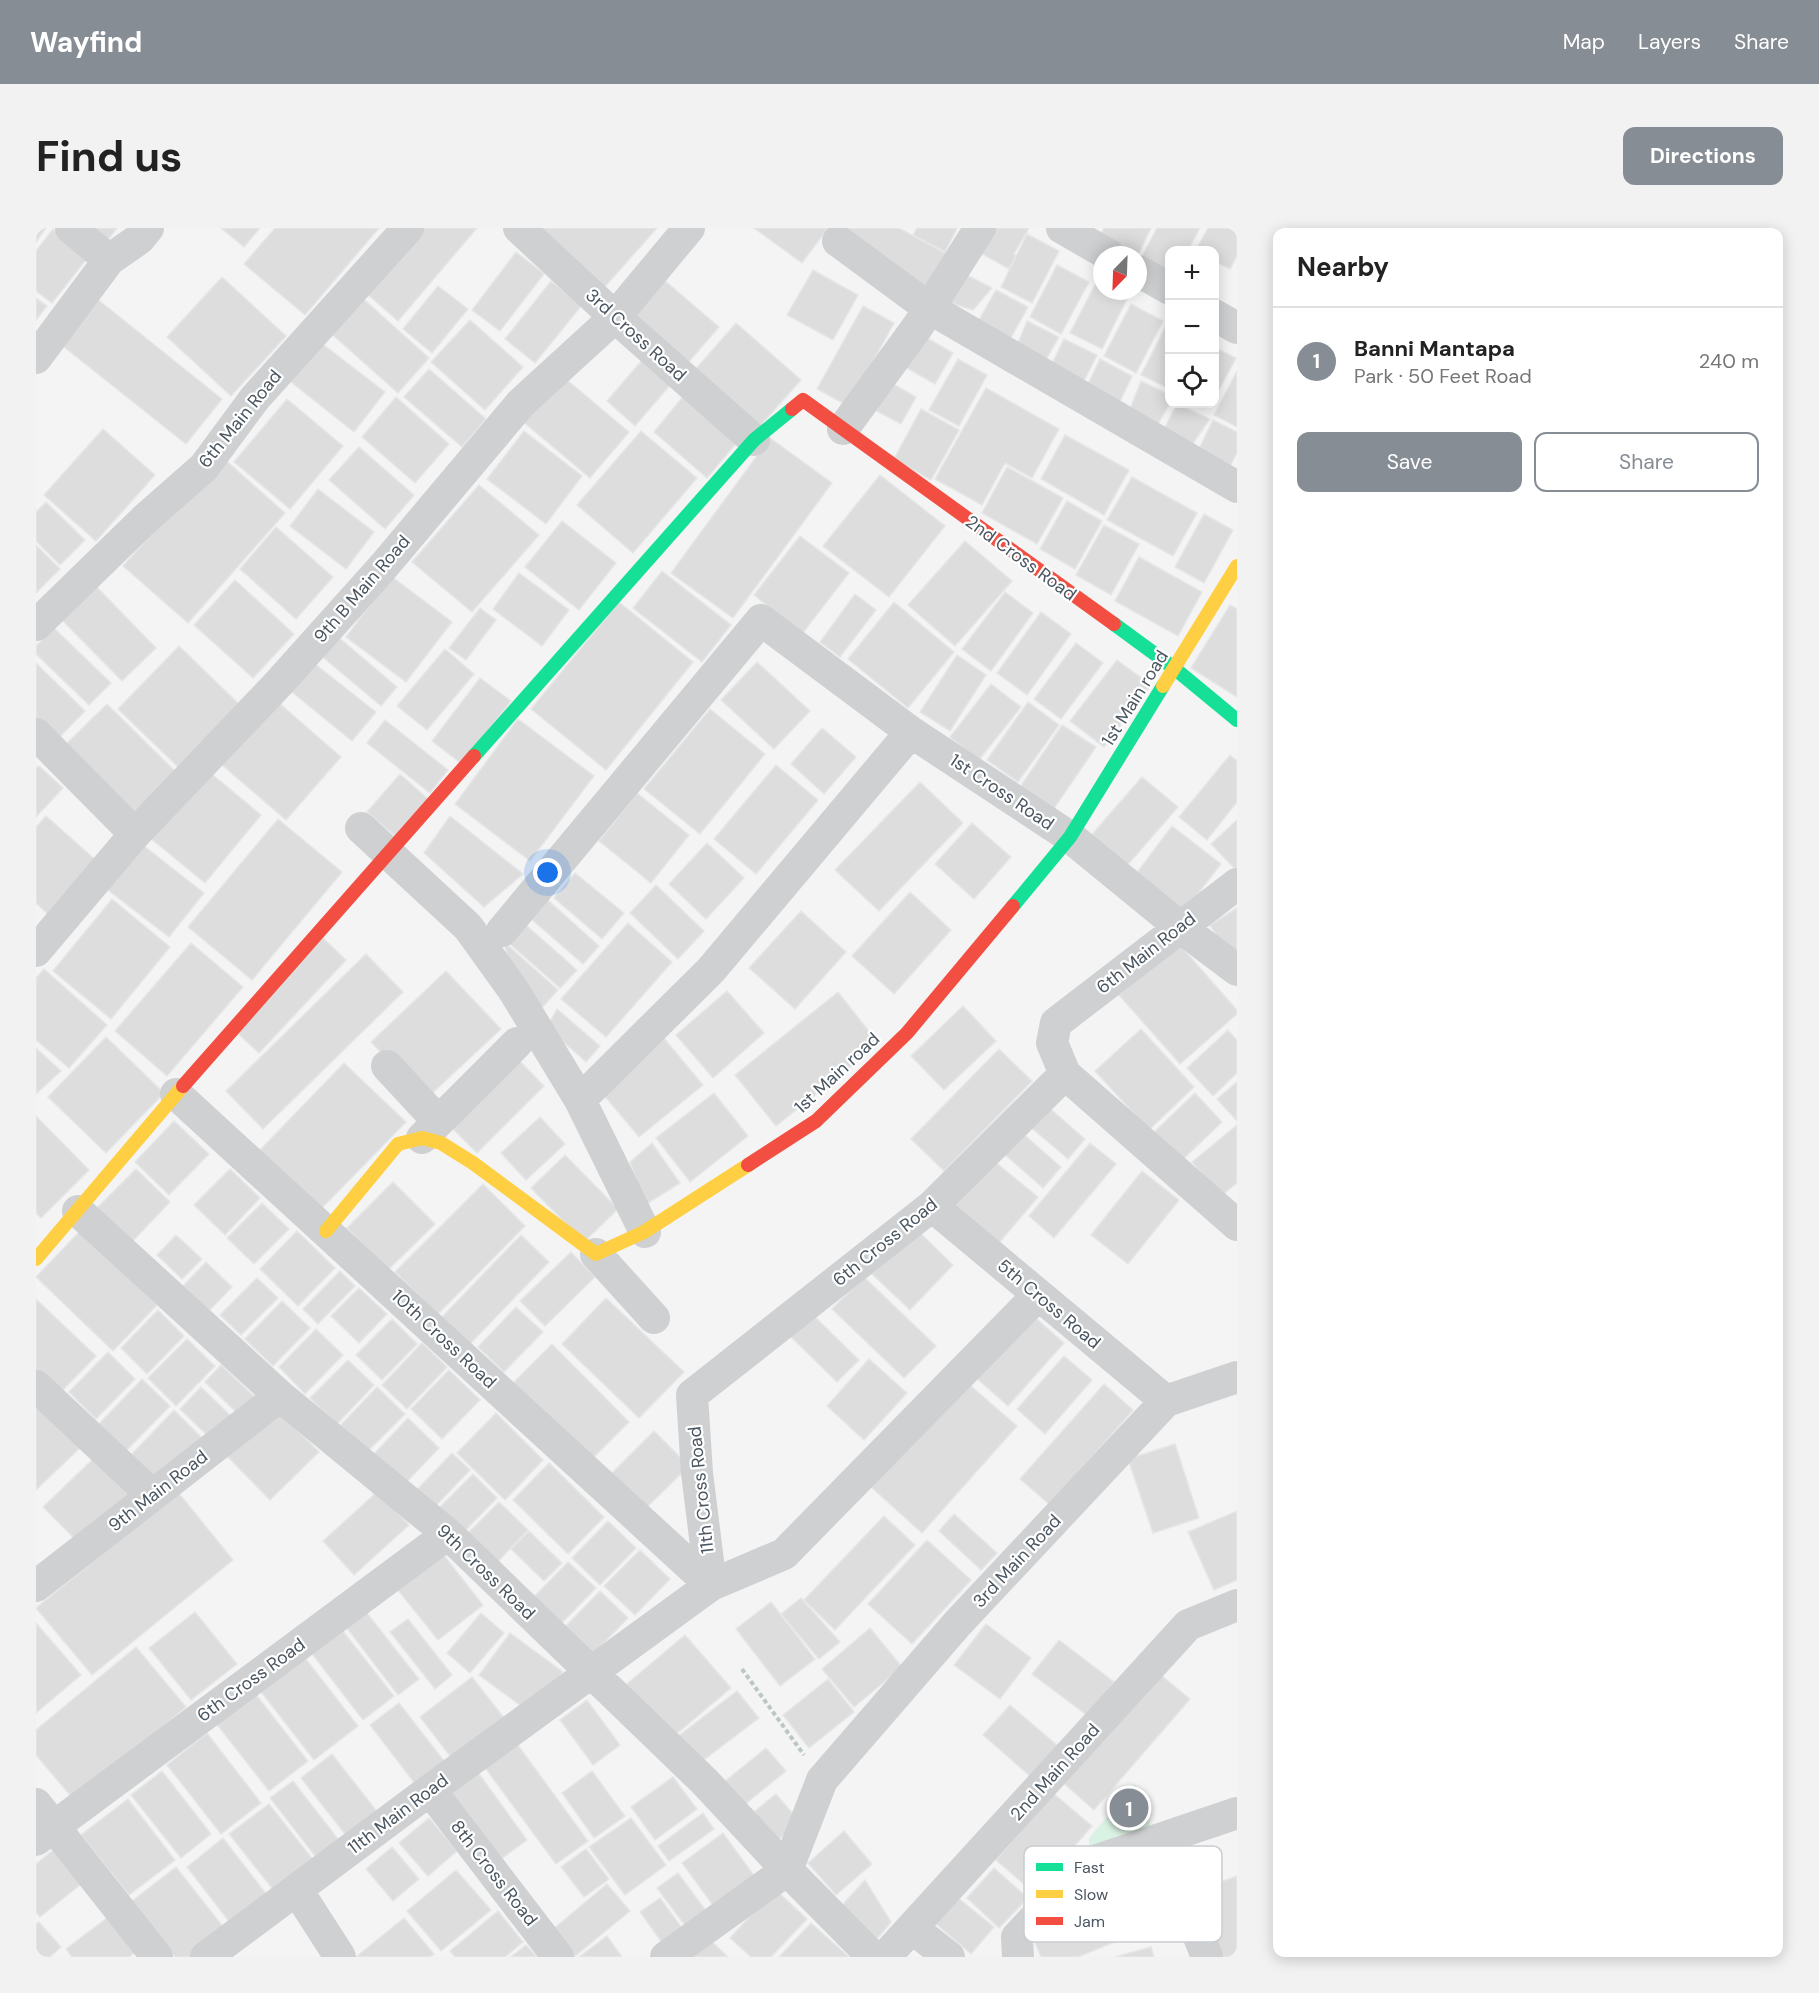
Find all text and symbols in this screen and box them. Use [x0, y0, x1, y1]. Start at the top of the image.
text: Wayfind [30, 24, 142, 61]
text: Map [1563, 28, 1605, 56]
text: Layers [1638, 28, 1701, 56]
text: Share [1734, 28, 1789, 56]
button: Directions [1623, 127, 1783, 185]
text: Find us [36, 129, 182, 184]
north arrow [1093, 246, 1147, 300]
map controls [1165, 246, 1219, 408]
button: + [1165, 246, 1219, 300]
text: Nearby [1297, 250, 1389, 284]
street label: 3rd Cross Road [581, 283, 691, 387]
button: − [1165, 300, 1219, 354]
text: Banni Mantapa [1354, 334, 1515, 363]
text: 1 [1313, 348, 1320, 374]
text: 240 m [1699, 348, 1759, 374]
button: locate [1165, 354, 1219, 408]
text: Park · 50 Feet Road [1354, 363, 1532, 389]
street label: 6th Main Road [193, 365, 287, 473]
button: Save [1297, 432, 1522, 492]
button: Share [1534, 432, 1759, 492]
street label: 2nd Cross Road [961, 510, 1081, 606]
street label: 9th B Main Road [309, 530, 415, 648]
street label: 1st Main road [1096, 646, 1174, 750]
street label: 1st Cross Road [945, 748, 1059, 836]
your location [533, 858, 562, 887]
street label: 6th Main Road [1091, 907, 1201, 999]
street label: 1st Main road [789, 1027, 885, 1119]
street label: 6th Cross Road [828, 1192, 942, 1292]
street label: 5th Cross Road [992, 1254, 1106, 1354]
street label: 10th Cross Road [387, 1284, 501, 1394]
street label: 11th Cross Road [682, 1425, 720, 1555]
street label: 9th Main Road [103, 1445, 213, 1537]
street label: 3rd Main Road [968, 1509, 1066, 1613]
street label: 9th Cross Road [432, 1519, 540, 1625]
street label: 6th Cross Road [192, 1633, 310, 1727]
street label: 2nd Main Road [1005, 1718, 1105, 1826]
street label: 11th Main Road [343, 1768, 453, 1860]
pin: 1 [1110, 1786, 1148, 1830]
street label: 8th Cross Road [445, 1815, 543, 1931]
legend [1024, 1846, 1222, 1942]
text: Fast [1074, 1857, 1105, 1878]
text: Slow [1074, 1884, 1108, 1905]
text: Jam [1074, 1911, 1105, 1932]

